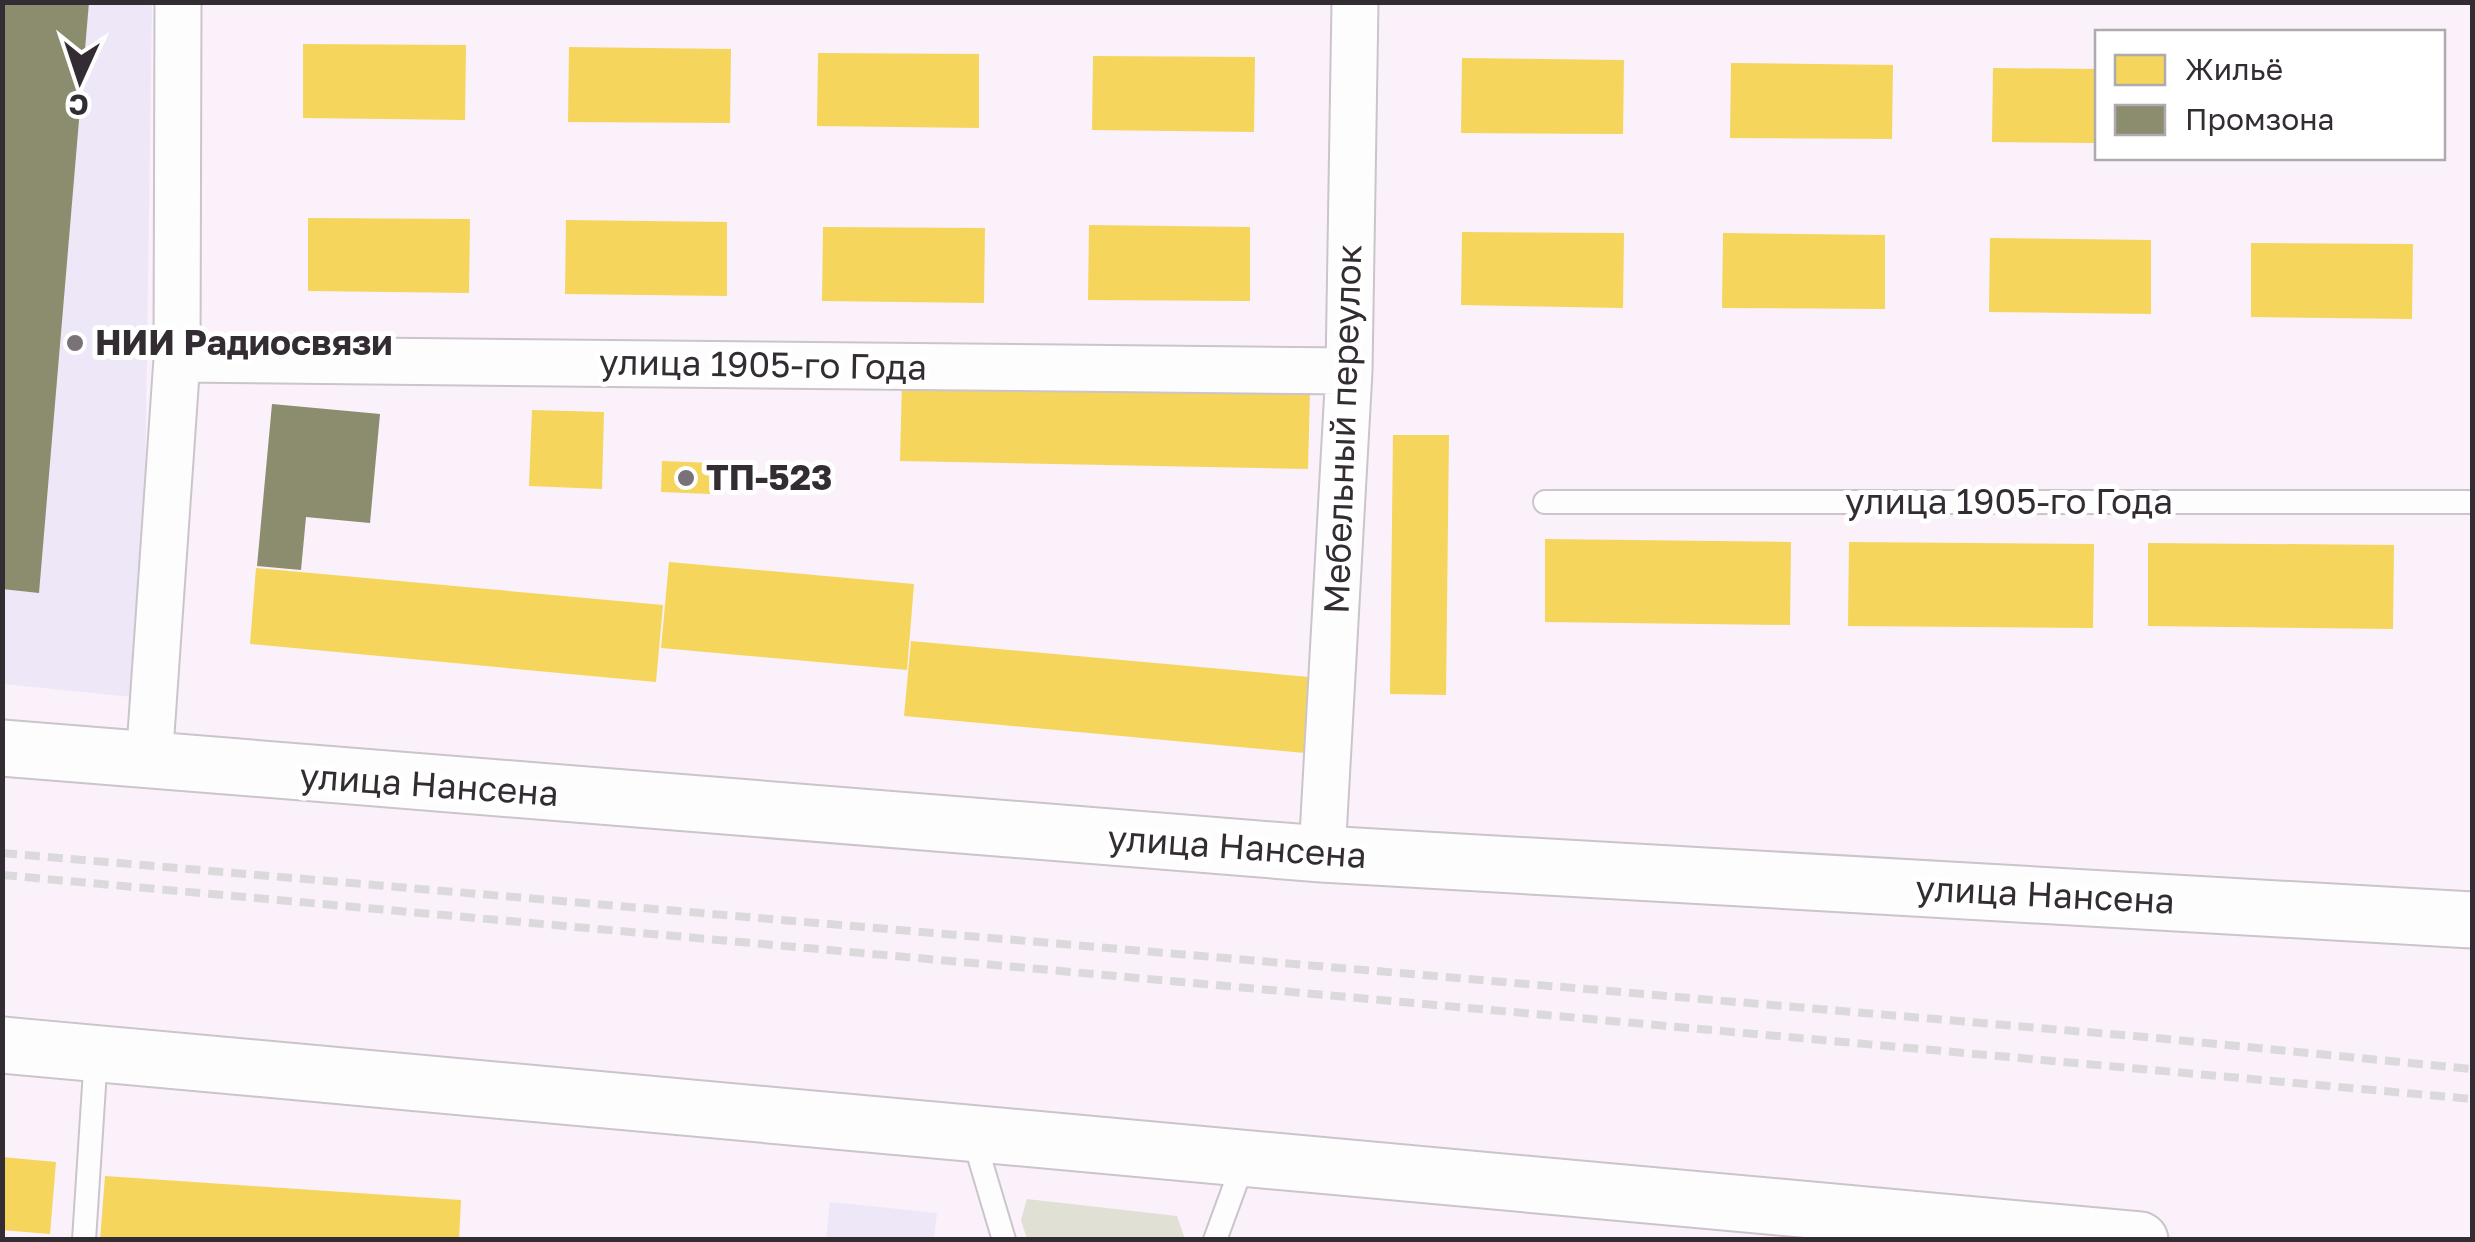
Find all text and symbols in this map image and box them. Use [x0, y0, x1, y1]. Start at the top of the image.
north arrow [30, 30, 130, 130]
legend [2095, 30, 2445, 160]
text: Жильё [2185, 51, 2283, 87]
text: С [68, 88, 89, 122]
text: Промзона [2185, 101, 2335, 137]
street label: Мебельный переулок [1315, 243, 1369, 615]
place label: НИИ Радиосвязи [95, 321, 393, 363]
marker: НИИ Радиосвязи [64, 332, 86, 354]
street label: улица 1905-го Года [599, 340, 927, 388]
place label: ТП-523 [706, 456, 832, 498]
marker: ТП-523 [675, 467, 697, 489]
street label: улица 1905-го Года [1845, 480, 2173, 522]
street label: улица Нансена [298, 754, 560, 814]
street label: улица Нансена [1106, 816, 1368, 876]
street label: улица Нансена [1914, 866, 2176, 922]

